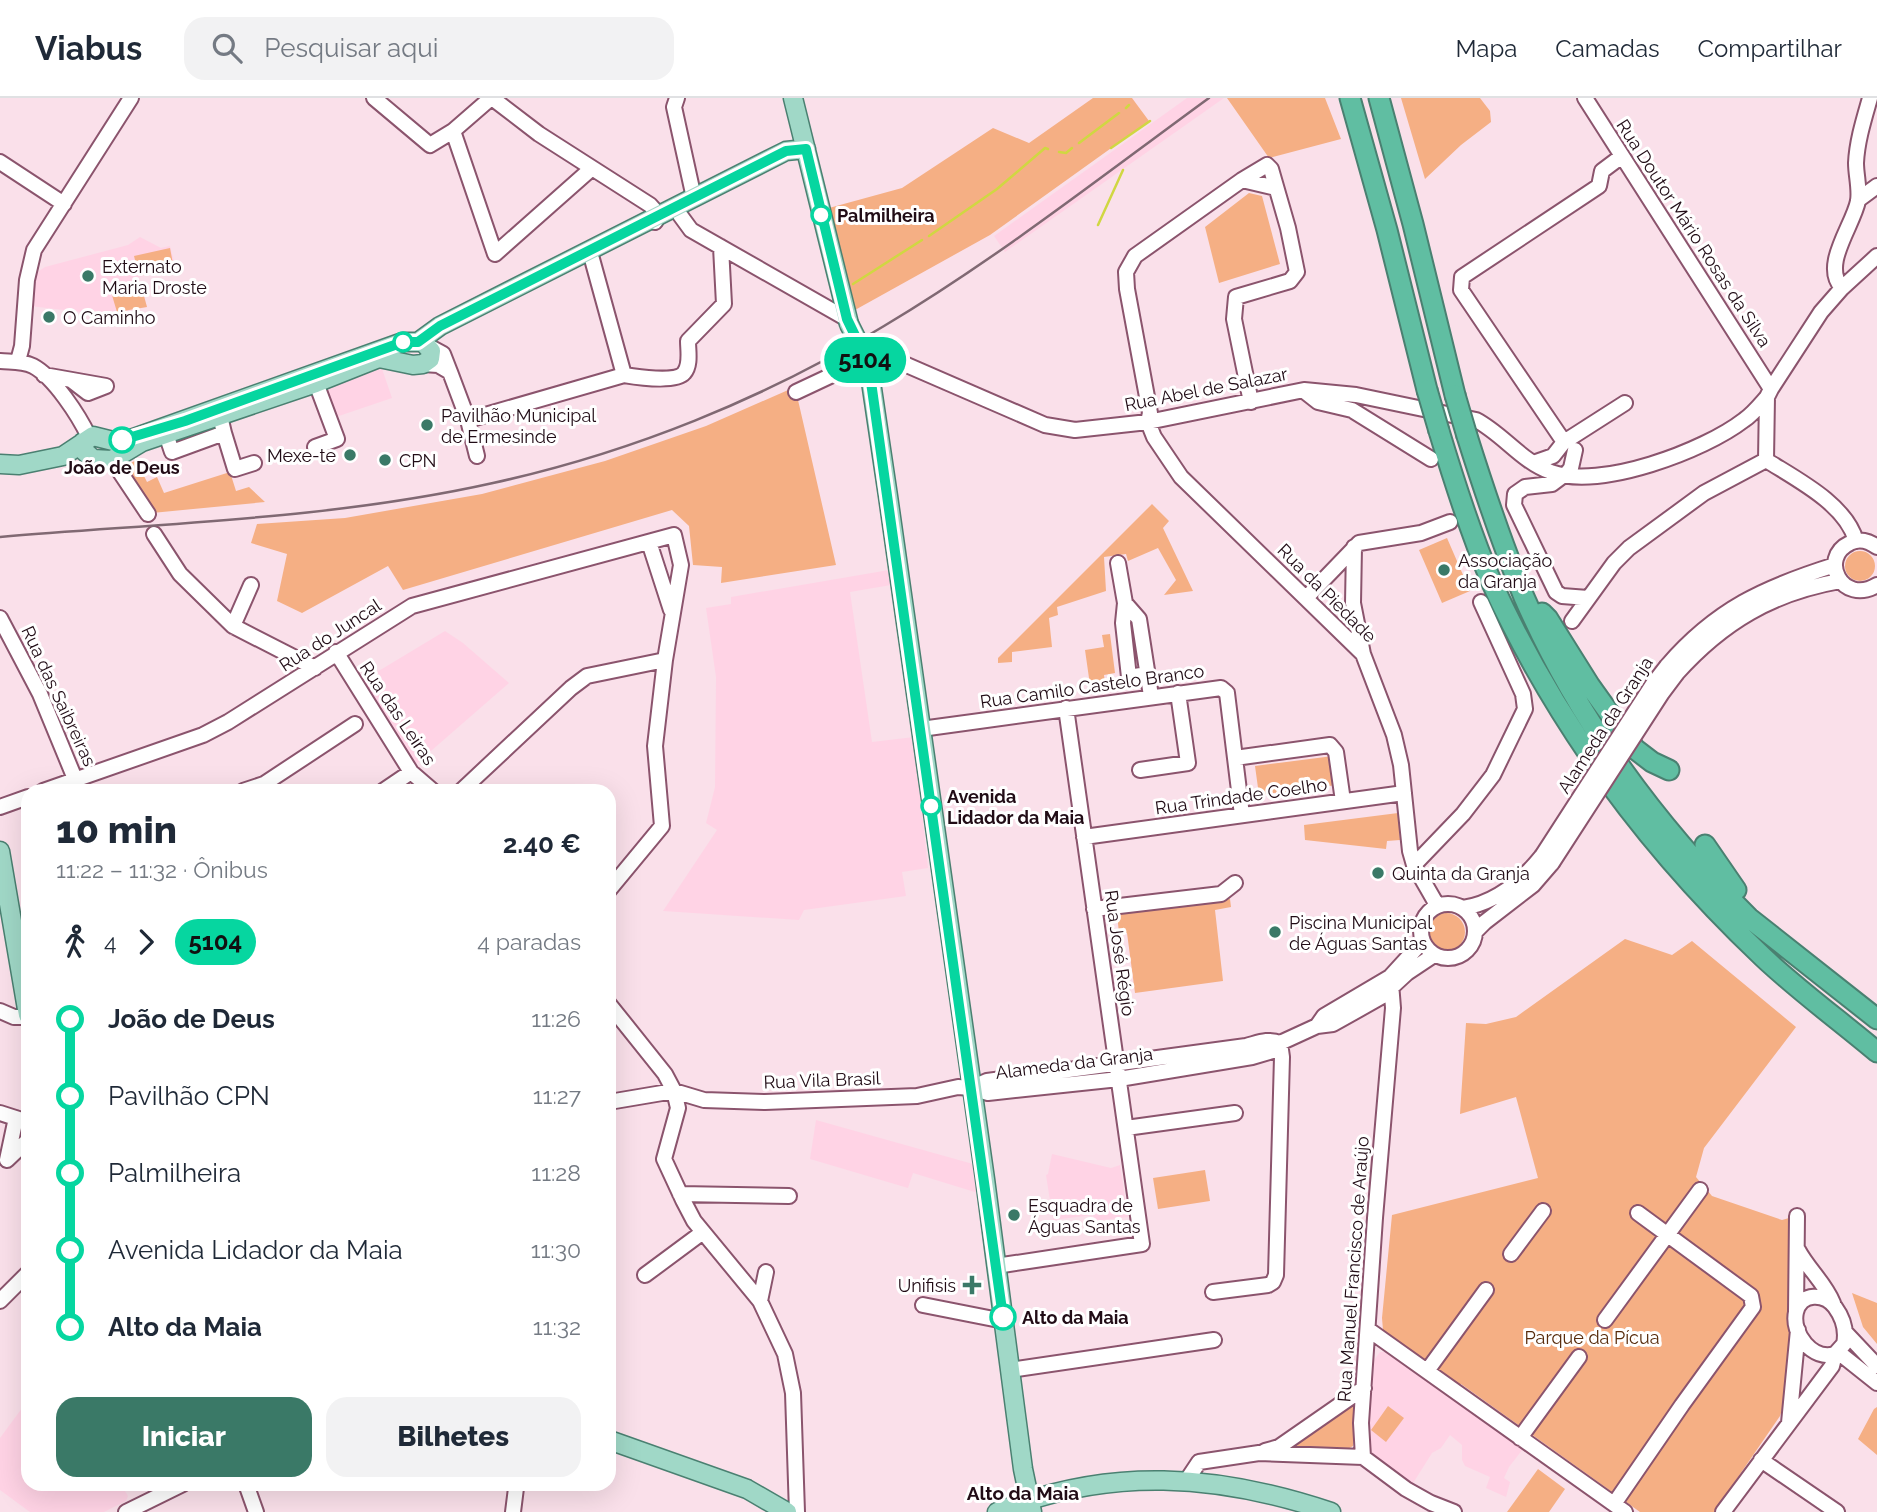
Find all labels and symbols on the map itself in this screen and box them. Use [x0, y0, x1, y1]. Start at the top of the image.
street label: Rua Doutor Mário Rosas da Silva [1612, 115, 1776, 351]
marker: Palmilheira [811, 205, 831, 225]
place label: Palmilheira [837, 205, 935, 226]
place label: Externato Maria Droste [102, 256, 207, 298]
marker: Externato Maria Droste [80, 268, 96, 284]
place label: O Caminho [63, 307, 156, 328]
marker: O Caminho [41, 309, 57, 325]
unlabelled marker [393, 332, 413, 352]
line badge: 5104 [816, 337, 914, 383]
street label: Rua Abel de Salazar [1123, 363, 1290, 415]
place label: Pavilhão Municipal de Ermesinde [441, 405, 596, 447]
marker: Pavilhão Municipal de Ermesinde [419, 417, 435, 433]
marker: João de Deus [109, 427, 135, 453]
place label: Mexe-te [267, 445, 336, 466]
marker: Mexe-te [342, 447, 358, 463]
place label: CPN [399, 450, 436, 471]
marker: CPN [377, 452, 393, 468]
place label: João de Deus [64, 457, 180, 478]
street label: Rua da Piedade [1273, 539, 1381, 647]
place label: Associação da Granja [1458, 550, 1552, 592]
marker: Associação da Granja [1436, 562, 1452, 578]
street label: Rua do Juncal [275, 594, 385, 676]
street label: Rua das Saibreiras [17, 623, 101, 770]
street label: Alameda da Granja [1553, 653, 1657, 797]
street label: Rua das Leiras [356, 657, 441, 769]
street label: Rua Camilo Castelo Branco [979, 660, 1206, 712]
street label: Rua Trindade Coelho [1154, 773, 1329, 818]
place label: Avenida Lidador da Maia [947, 786, 1084, 828]
marker: Avenida Lidador da Maia [921, 796, 941, 816]
place label: Quinta da Granja [1392, 863, 1530, 884]
marker: Quinta da Granja [1370, 865, 1386, 881]
street label: Rua José Régio [1101, 889, 1139, 1018]
place label: Piscina Municipal de Águas Santas [1289, 912, 1432, 954]
marker: Piscina Municipal de Águas Santas [1267, 924, 1283, 940]
street label: Alameda da Granja [994, 1043, 1154, 1083]
street label: Rua Vila Brasil [763, 1067, 881, 1093]
street label: Rua Manuel Francisco de Araújo [1333, 1135, 1373, 1403]
place label: Esquadra de Águas Santas [1028, 1195, 1141, 1237]
marker: Esquadra de Águas Santas [1006, 1207, 1022, 1223]
place label: Unifisis [898, 1275, 956, 1296]
marker: Unifisis [962, 1275, 982, 1295]
marker: Alto da Maia [990, 1304, 1016, 1330]
place label: Alto da Maia [1022, 1307, 1129, 1328]
park label: Parque da Pícua [1524, 1327, 1660, 1348]
district label: Alto da Maia [967, 1482, 1079, 1504]

